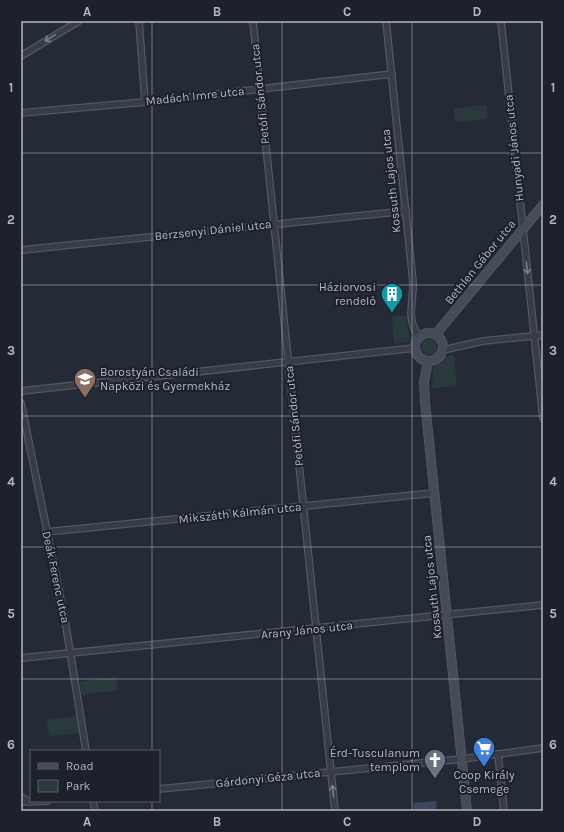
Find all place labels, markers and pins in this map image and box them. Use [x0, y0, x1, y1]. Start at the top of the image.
place label: Háziorvosi rendelő [319, 280, 376, 308]
building icon: Háziorvosi rendelő [379, 281, 405, 314]
place label: Borostyán Családi Napközi és Gyermekház [100, 365, 230, 393]
school or university icon: Borostyán Családi Napközi és Gyermekház [72, 366, 98, 399]
supermarket icon: Coop Király Csemege [471, 735, 497, 768]
place label: Érd-Tusculanum templom [330, 745, 420, 774]
church icon: Érd-Tusculanum templom [422, 747, 448, 780]
place label: Coop Király Csemege [453, 768, 515, 796]

